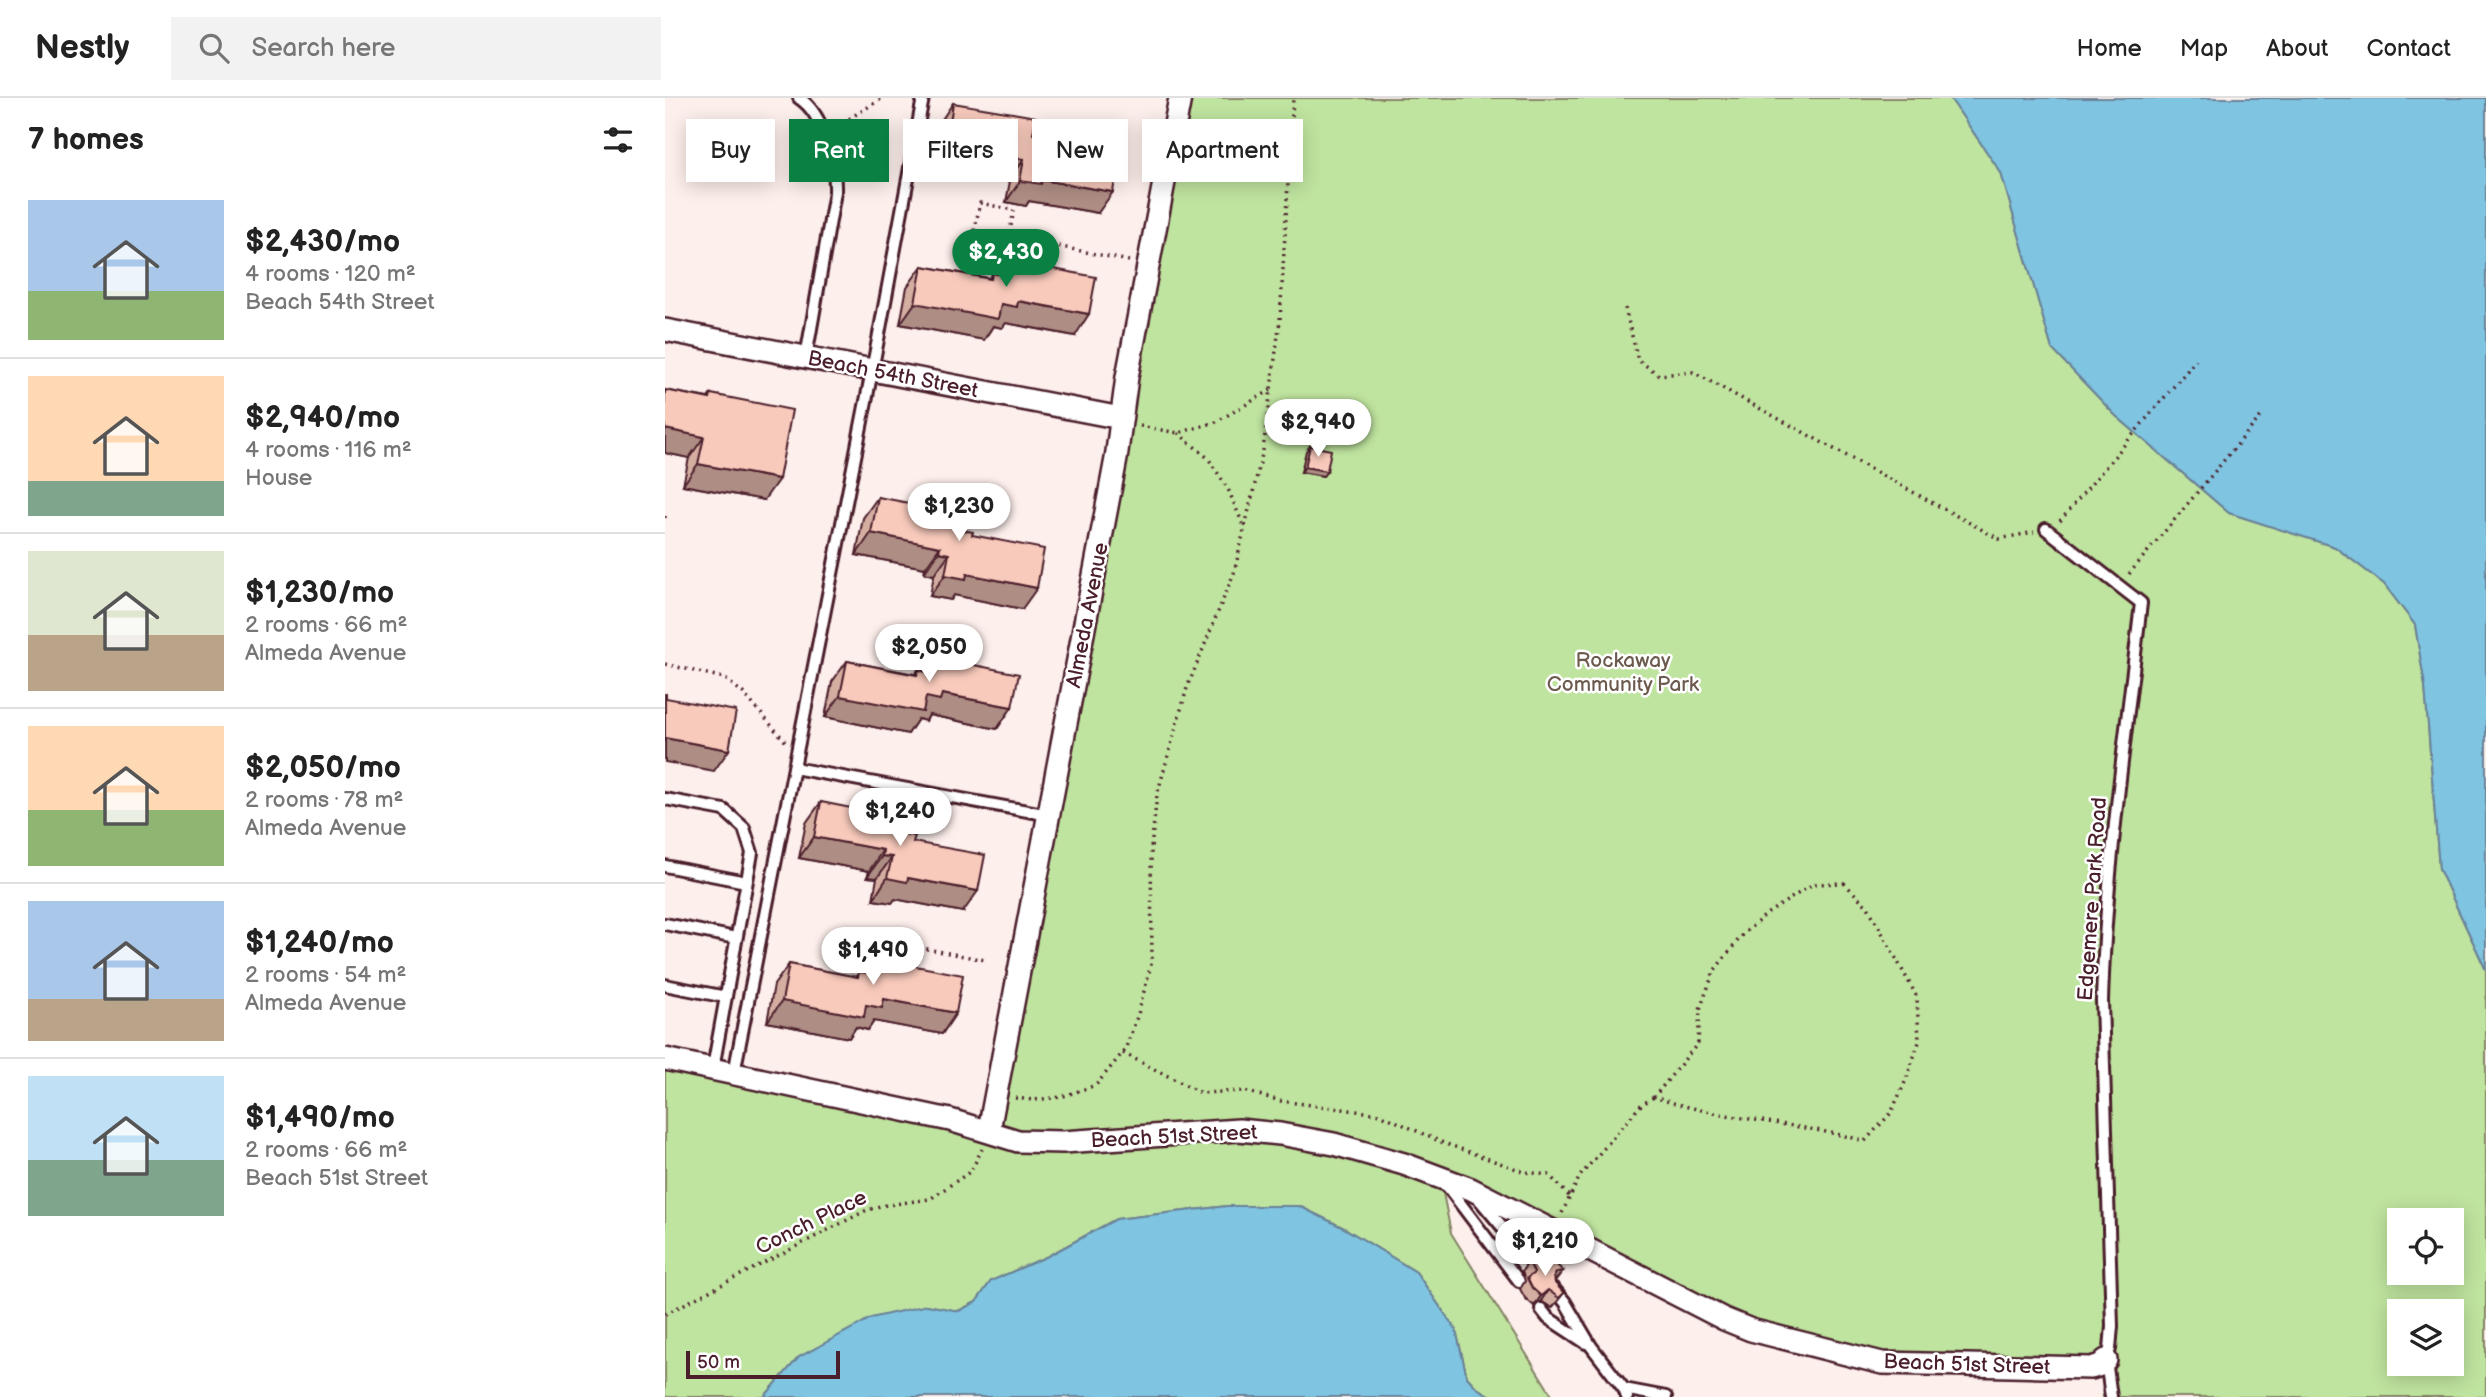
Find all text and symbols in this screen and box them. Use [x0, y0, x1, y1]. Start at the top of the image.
search box [171, 17, 661, 80]
text: Nestly [35, 28, 129, 68]
icon: search [195, 29, 233, 67]
text: Search here [251, 33, 395, 64]
text: Home [2077, 34, 2142, 63]
text: Map [2180, 34, 2228, 63]
text: About [2266, 34, 2328, 63]
text: Contact [2366, 34, 2451, 63]
chip: Buy [686, 119, 775, 182]
chip: Rent [789, 119, 889, 182]
chip: Filters [903, 119, 1018, 182]
chip: New [1032, 119, 1128, 182]
chip: Apartment [1142, 119, 1303, 182]
icon: filters [599, 121, 637, 159]
text: 7 homes [28, 122, 144, 158]
text: $2,430/mo [245, 224, 400, 260]
icon: home [84, 228, 168, 312]
pin: $2,430 [949, 230, 1063, 289]
text: $2,430 [968, 238, 1044, 266]
text: 4 rooms · 120 m² [245, 260, 416, 288]
text: Beach 54th Street [245, 288, 434, 316]
street label: Beach 54th Street [806, 346, 981, 403]
text: $2,940/mo [245, 400, 400, 436]
pin: $2,940 [1261, 400, 1375, 459]
icon: home [84, 404, 168, 488]
text: $2,940 [1280, 408, 1356, 436]
text: 4 rooms · 116 m² [245, 436, 412, 464]
text: House [245, 464, 312, 492]
pin: $1,230 [902, 484, 1016, 543]
text: $1,230 [924, 492, 994, 520]
street label: Almeda Avenue [1061, 540, 1114, 690]
text: $1,230/mo [245, 575, 394, 611]
icon: home [84, 579, 168, 663]
text: 2 rooms · 66 m² [245, 611, 407, 639]
pin: $2,050 [872, 624, 986, 684]
text: $2,050 [891, 633, 967, 661]
text: Almeda Avenue [245, 639, 406, 667]
park label: Rockaway Community Park [1547, 648, 1700, 697]
text: $2,050/mo [245, 750, 401, 786]
icon: home [84, 754, 168, 838]
text: 2 rooms · 78 m² [245, 786, 403, 814]
pin: $1,240 [843, 788, 957, 848]
street label: Edgemere Park Road [2073, 796, 2112, 1002]
text: $1,240 [865, 797, 935, 825]
text: Almeda Avenue [245, 814, 406, 842]
text: $1,240/mo [245, 925, 394, 961]
pin: $1,490 [816, 928, 930, 987]
icon: home [84, 929, 168, 1013]
text: $1,490 [837, 936, 909, 964]
text: 2 rooms · 54 m² [245, 961, 407, 989]
text: Almeda Avenue [245, 989, 406, 1017]
text: $1,490/mo [245, 1100, 395, 1136]
icon: home [84, 1104, 168, 1188]
street label: Beach 51st Street [1090, 1120, 1259, 1153]
text: 2 rooms · 66 m² [245, 1136, 407, 1164]
text: Beach 51st Street [245, 1164, 428, 1192]
street label: Conch Place [752, 1185, 871, 1260]
map controls [2387, 1208, 2464, 1376]
button: locate [2387, 1208, 2464, 1285]
pin: $1,210 [1488, 1218, 1602, 1278]
text: $1,210 [1511, 1227, 1579, 1255]
button: layers [2387, 1299, 2464, 1376]
scale bar [686, 1348, 840, 1380]
street label: Beach 51st Street [1883, 1349, 2051, 1380]
text: 50 m [697, 1351, 740, 1374]

